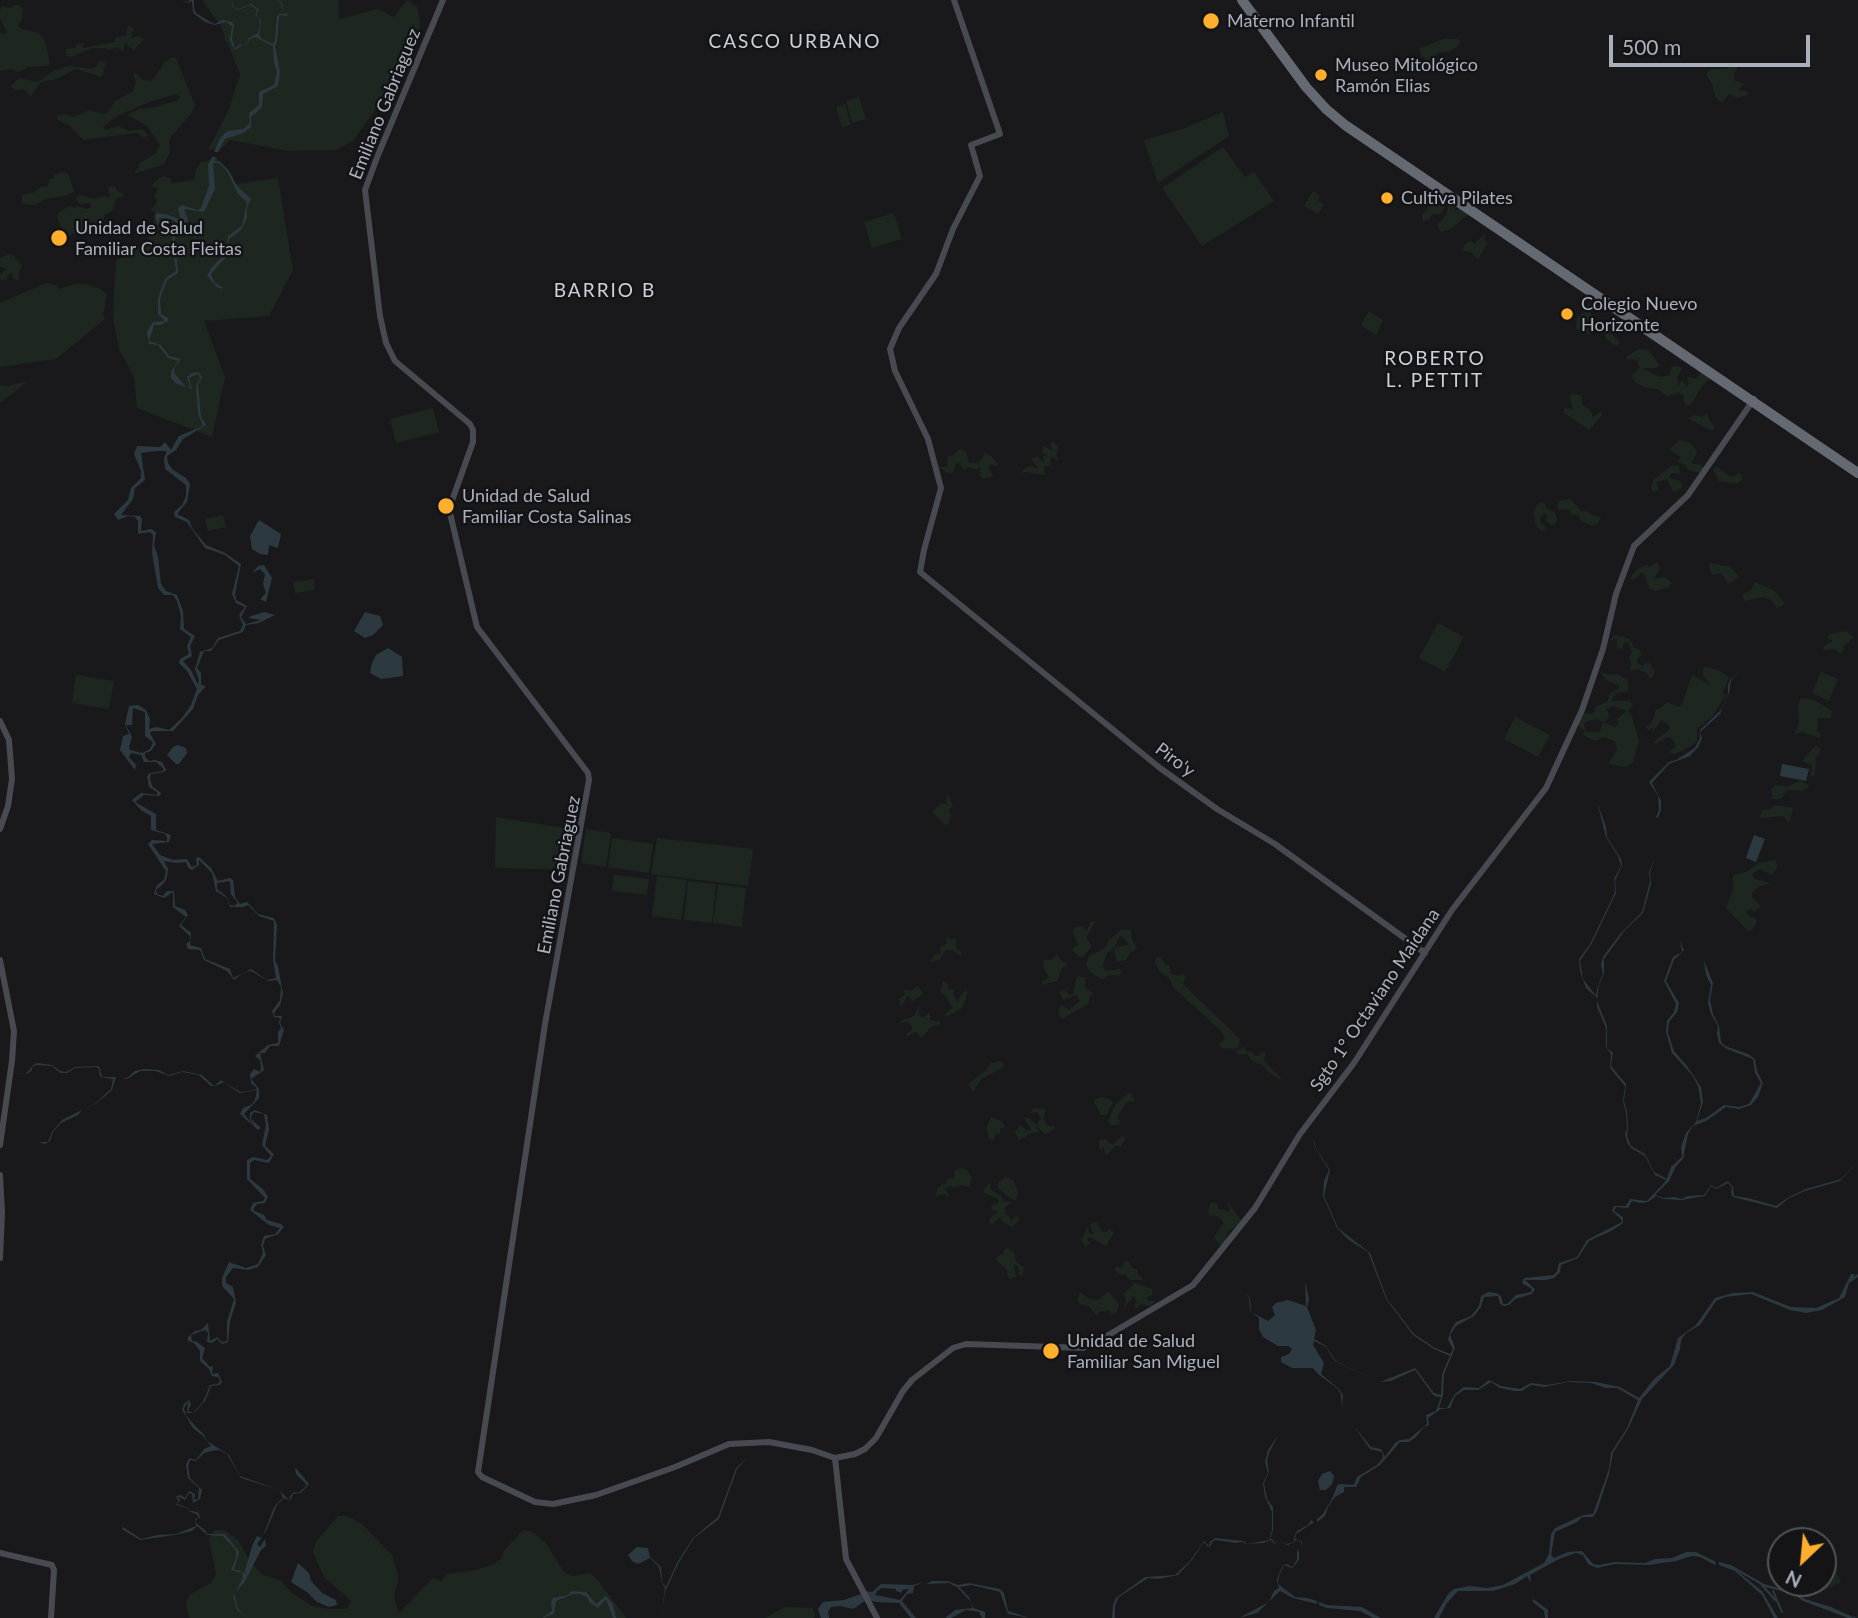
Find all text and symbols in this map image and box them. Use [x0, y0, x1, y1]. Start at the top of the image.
place label: Materno Infantil [1227, 10, 1355, 32]
marker: Materno Infantil [1201, 11, 1221, 31]
scale bar [1613, 21, 1814, 65]
street label: Emiliano Gabriaguez [345, 25, 425, 183]
district label: CASCO URBANO [710, 31, 880, 53]
text: 500 m [1622, 34, 1681, 59]
place label: Museo Mitológico Ramón Elias [1335, 54, 1478, 96]
marker: Museo Mitológico Ramón Elias [1313, 67, 1329, 83]
place label: Cultiva Pilates [1401, 187, 1513, 209]
marker: Cultiva Pilates [1379, 190, 1395, 206]
place label: Unidad de Salud Familiar Costa Fleitas [75, 217, 242, 260]
marker: Unidad de Salud Familiar Costa Fleitas [49, 228, 69, 248]
district label: BARRIO B [555, 280, 655, 302]
place label: Colegio Nuevo Horizonte [1581, 293, 1697, 336]
marker: Colegio Nuevo Horizonte [1559, 306, 1575, 322]
district label: ROBERTO L. PETTIT [1385, 348, 1485, 392]
place label: Unidad de Salud Familiar Costa Salinas [462, 485, 631, 528]
marker: Unidad de Salud Familiar Costa Salinas [436, 496, 456, 516]
street label: Piro'y [1151, 738, 1199, 782]
street label: Emiliano Gabriaguez [533, 794, 585, 956]
street label: Sgto 1° Octaviano Maidana [1306, 905, 1444, 1095]
place label: Unidad de Salud Familiar San Miguel [1067, 1330, 1220, 1372]
marker: Unidad de Salud Familiar San Miguel [1041, 1341, 1061, 1361]
north arrow [1767, 1527, 1837, 1597]
text: N [1782, 1566, 1805, 1593]

